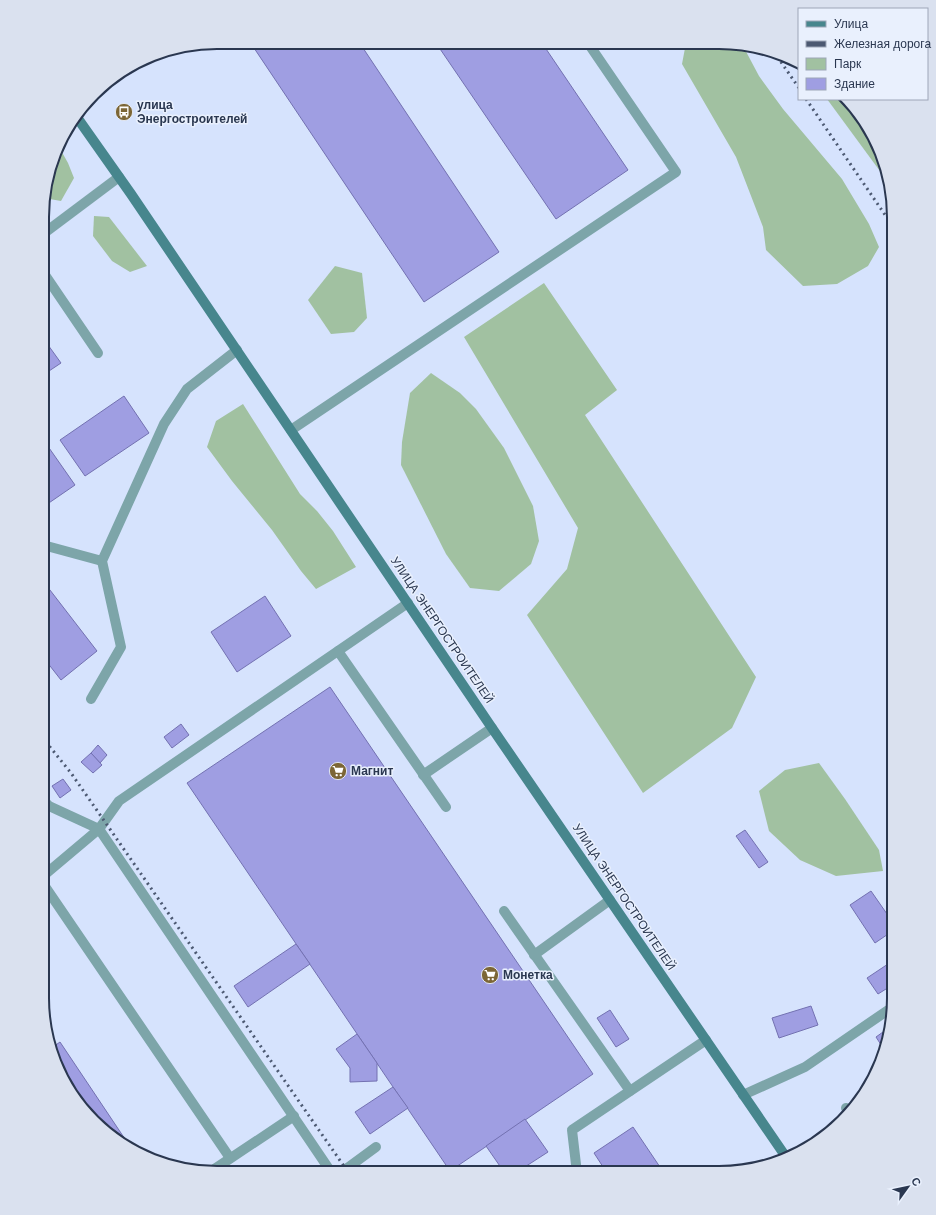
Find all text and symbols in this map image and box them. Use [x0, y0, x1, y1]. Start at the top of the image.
legend [798, 8, 928, 100]
text: Улица [834, 17, 868, 31]
text: Железная дорога [834, 37, 931, 51]
text: Парк [834, 57, 862, 71]
text: Здание [834, 77, 875, 91]
place label: улица Энергостроителей [137, 98, 247, 126]
bus stop icon: улица Энергостроителей [114, 102, 134, 122]
street label: УЛИЦА ЭНЕРГОСТРОИТЕЛЕЙ [388, 554, 497, 706]
supermarket icon: Магнит [328, 761, 348, 781]
place label: Магнит [351, 764, 393, 778]
street label: УЛИЦА ЭНЕРГОСТРОИТЕЛЕЙ [570, 821, 679, 973]
supermarket icon: Монетка [480, 965, 500, 985]
place label: Монетка [503, 968, 553, 982]
north arrow [888, 1167, 928, 1207]
text: С [909, 1175, 924, 1188]

